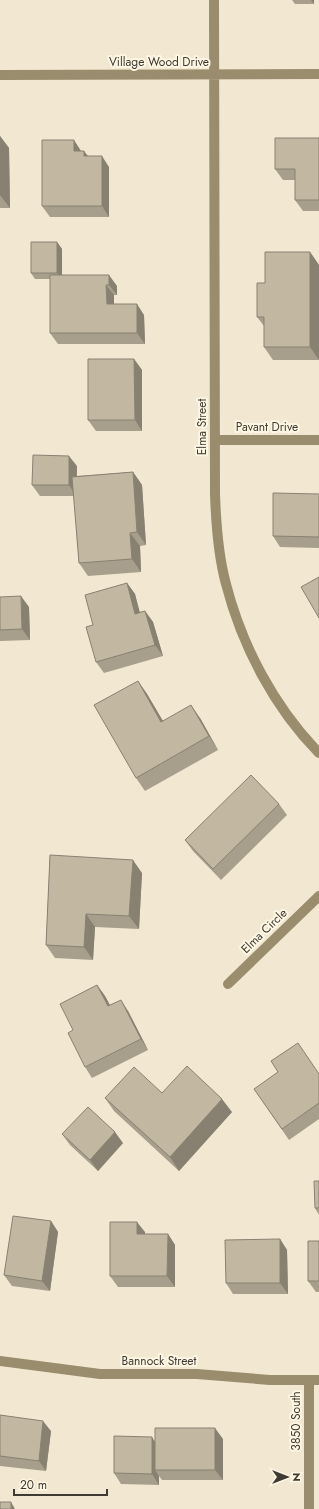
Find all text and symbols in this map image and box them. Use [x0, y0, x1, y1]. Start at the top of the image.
street label: Village Wood Drive [109, 53, 209, 71]
street label: Elma Street [193, 399, 211, 455]
street label: Pavant Drive [236, 418, 298, 436]
street label: Elma Circle [237, 904, 291, 958]
street label: Bannock Street [122, 1352, 197, 1370]
street label: 3850 South [287, 1391, 305, 1451]
north arrow [267, 1457, 307, 1497]
scale bar [14, 1471, 107, 1497]
text: N [289, 1473, 305, 1481]
text: 20 m [20, 1476, 47, 1494]

